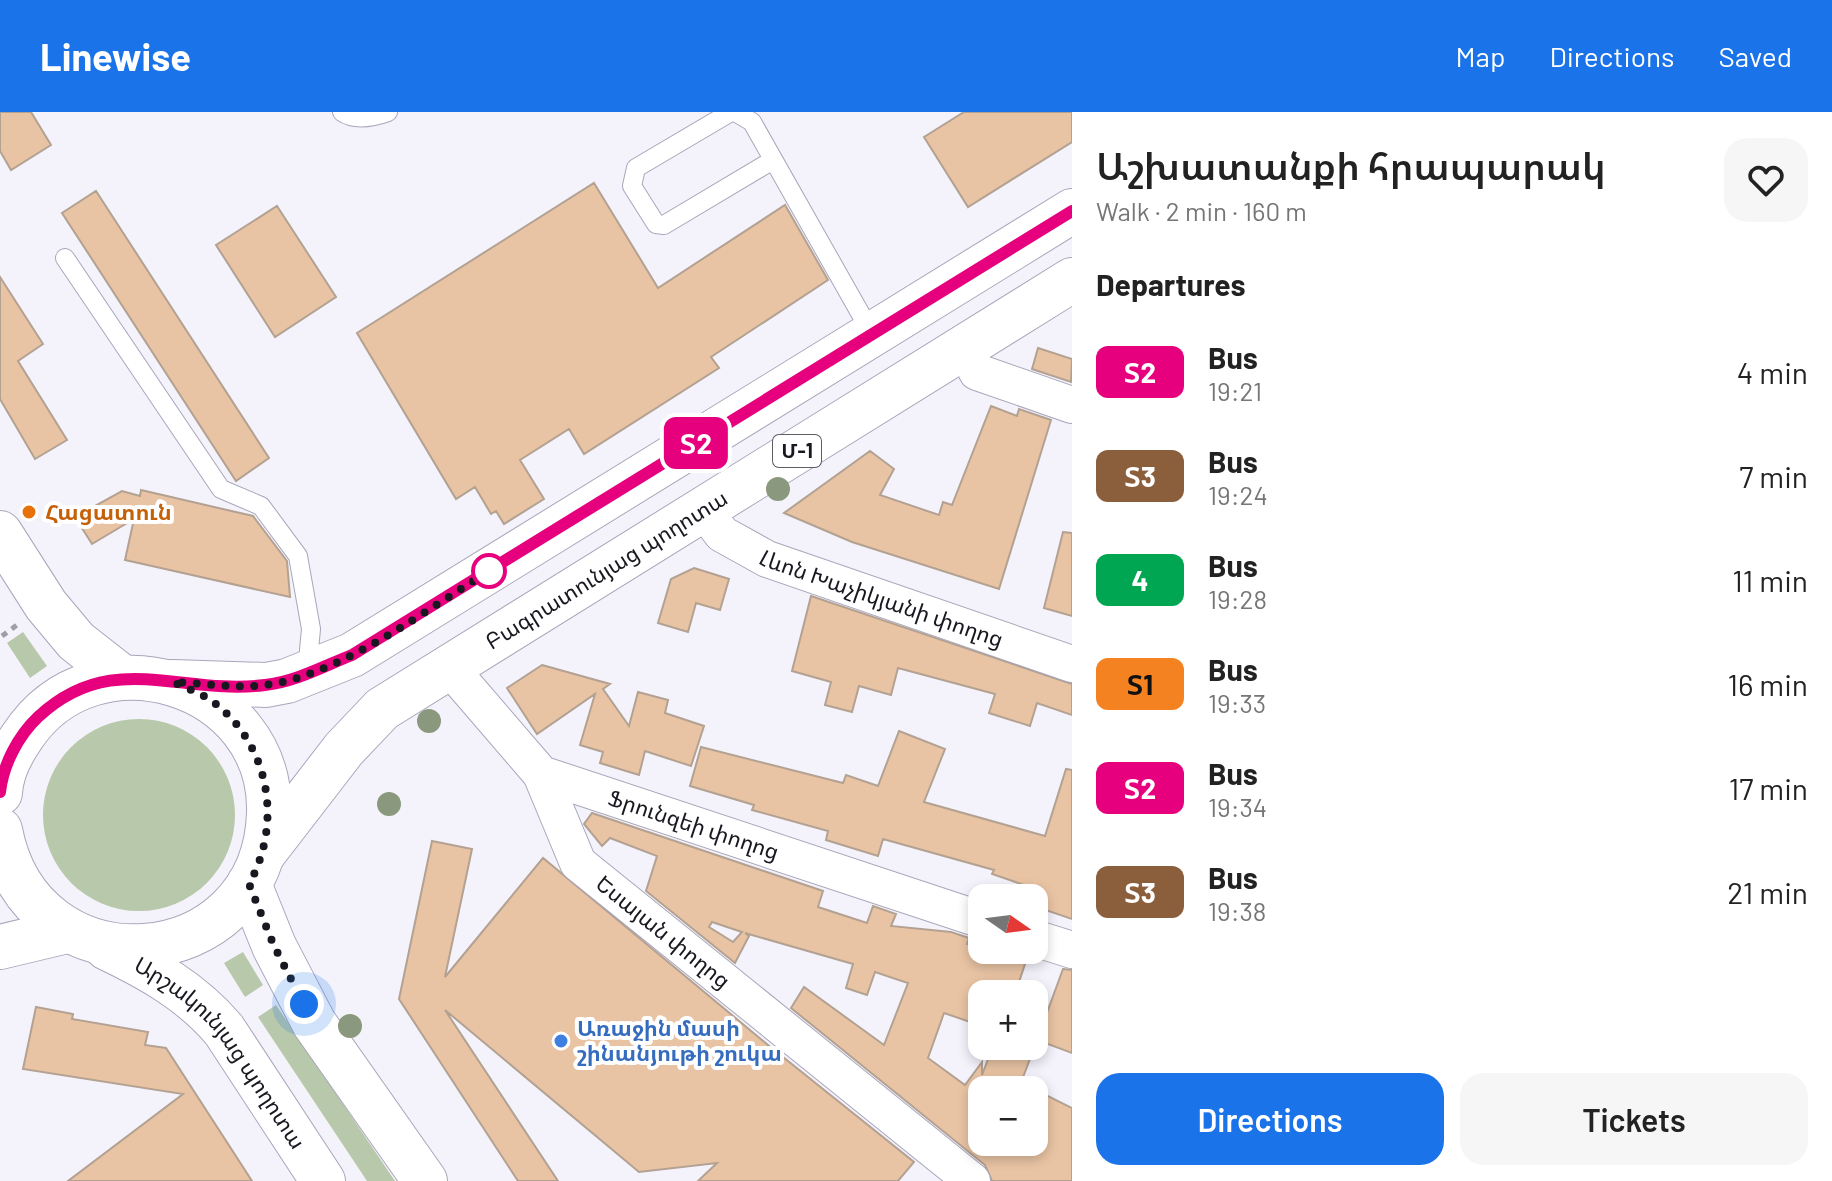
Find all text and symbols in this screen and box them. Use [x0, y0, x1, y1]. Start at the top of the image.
text: Linewise [40, 33, 191, 79]
text: Map [1456, 39, 1505, 73]
text: Directions [1549, 39, 1675, 73]
text: Saved [1719, 39, 1792, 73]
button: heart [1724, 138, 1808, 222]
text: Աշխատանքի հրապարակ [1096, 142, 1606, 188]
text: Walk · 2 min · 160 m [1096, 195, 1307, 226]
text: Departures [1096, 266, 1246, 302]
text: Bus [1208, 339, 1258, 375]
text: 4 min [1737, 354, 1808, 390]
text: Տ2 [1124, 355, 1156, 389]
text: 19:21 [1208, 375, 1262, 406]
line badge: Տ2 [660, 417, 732, 469]
text: Տ2 [680, 426, 712, 460]
road number: Մ-1 [773, 435, 821, 467]
text: Bus [1208, 443, 1258, 479]
text: 7 min [1739, 458, 1808, 494]
text: Տ3 [1124, 459, 1156, 493]
text: 19:24 [1208, 479, 1268, 510]
street label: Բագրատունյաց պողոտա [480, 484, 732, 654]
place label: Հացատուն [45, 498, 172, 525]
marker: Հացատուն [20, 503, 38, 521]
street label: Լևոն Խաչիկյանի փողոց [755, 543, 1007, 652]
text: Bus [1208, 547, 1258, 583]
unlabelled marker [472, 554, 506, 588]
text: 11 min [1732, 562, 1808, 598]
text: 4 [1132, 563, 1148, 597]
text: 19:28 [1208, 583, 1267, 614]
text: Bus [1208, 651, 1258, 687]
text: 16 min [1727, 666, 1808, 702]
text: Տ1 [1127, 667, 1153, 701]
text: 19:33 [1208, 687, 1266, 718]
text: Bus [1208, 755, 1258, 791]
text: 17 min [1729, 770, 1808, 806]
text: Տ2 [1124, 771, 1156, 805]
street label: Ֆրունզեի փողոց [605, 783, 783, 865]
text: 19:34 [1208, 791, 1267, 822]
text: Bus [1208, 859, 1258, 895]
street label: Եսայան փողոց [592, 869, 736, 994]
text: 21 min [1727, 874, 1808, 910]
text: Տ3 [1124, 875, 1156, 909]
north arrow [968, 884, 1048, 964]
map controls [968, 884, 1048, 1156]
text: 19:38 [1208, 895, 1266, 926]
street label: Արշակունյաց պողոտա [130, 950, 312, 1153]
button: + [968, 980, 1048, 1060]
your location [284, 984, 324, 1024]
place label: Առաջին մասի շինանյութի շուկա [577, 1014, 782, 1066]
marker: Առաջին մասի շինանյութի շուկա [552, 1032, 570, 1050]
button: Directions [1096, 1073, 1444, 1165]
button: Tickets [1460, 1073, 1808, 1165]
button: − [968, 1076, 1048, 1156]

